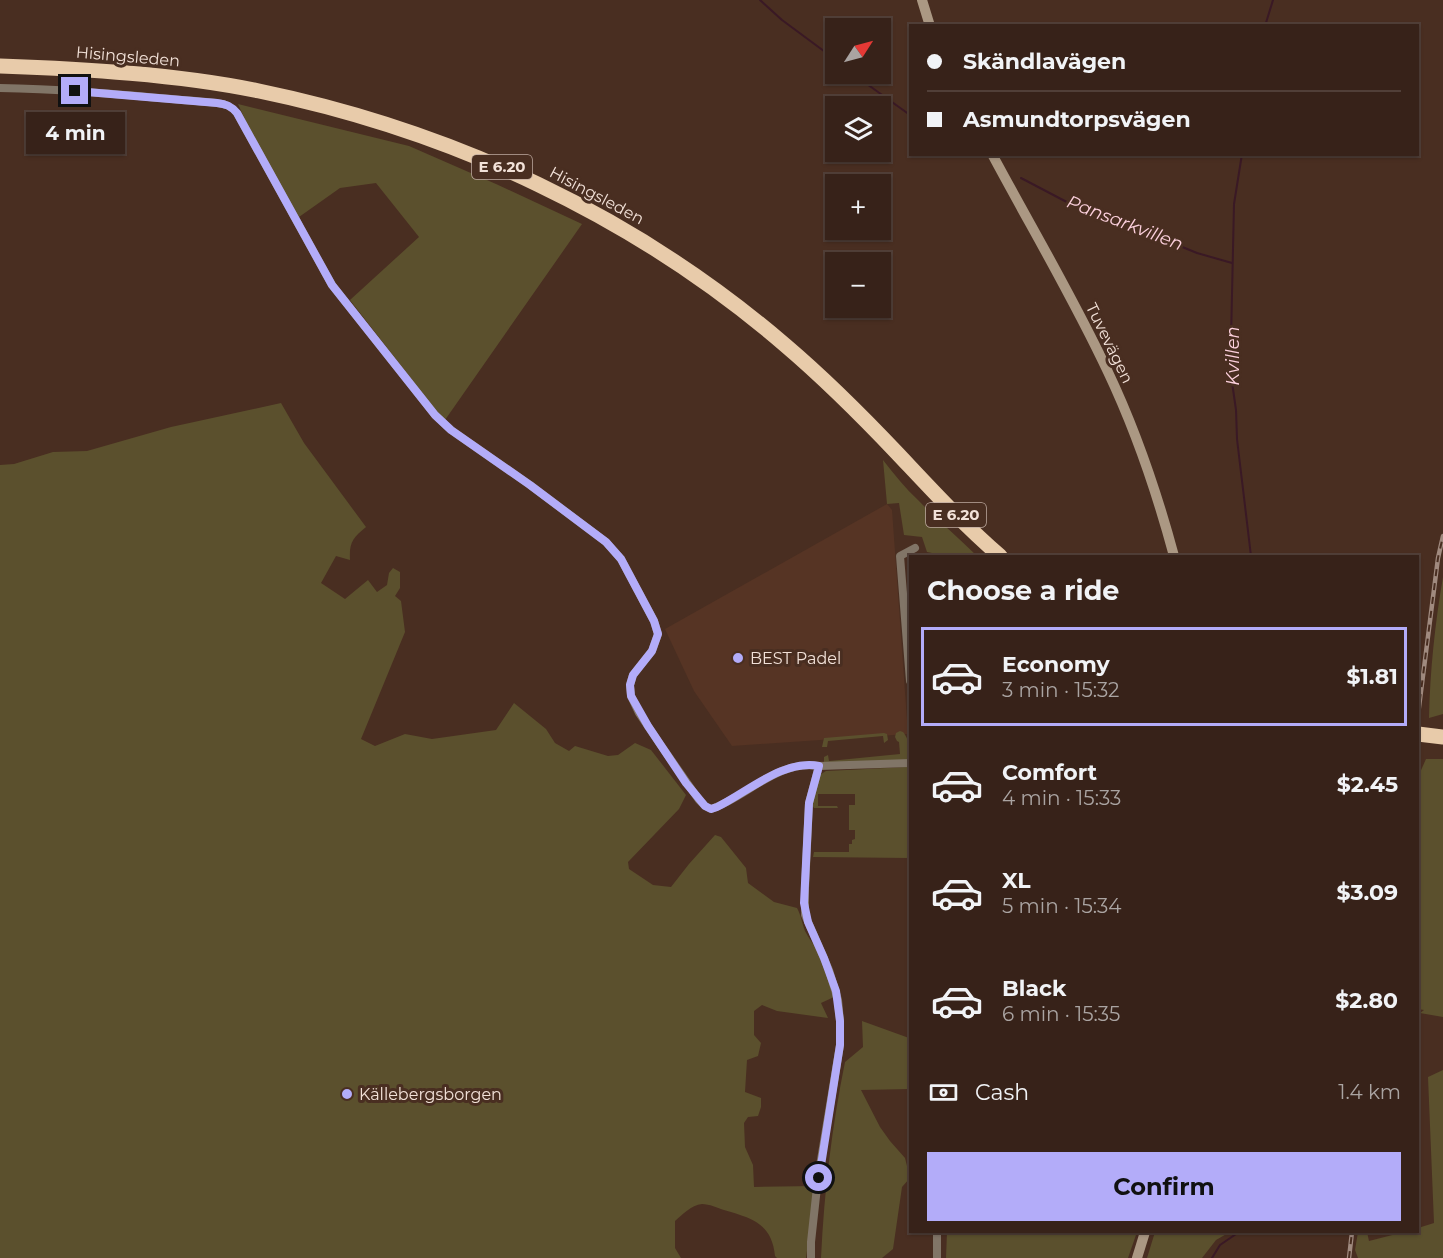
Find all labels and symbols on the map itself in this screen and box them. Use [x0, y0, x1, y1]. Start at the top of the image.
north arrow [825, 18, 891, 84]
street label: Hisingsleden [75, 42, 181, 71]
route end [61, 77, 88, 104]
callout: 4 min [26, 112, 124, 154]
road number: E 6.20 [472, 155, 532, 179]
street label: Hisingsleden [546, 163, 647, 228]
water label: Pansarkvillen [1064, 191, 1186, 255]
street label: Tuvevägen [1082, 300, 1137, 386]
water label: Kvillen [1222, 326, 1244, 386]
road number: E 6.20 [926, 503, 986, 527]
place label: BEST Padel [750, 649, 841, 668]
marker: BEST Padel [731, 651, 745, 665]
place label: Källebergsborgen [359, 1085, 502, 1104]
marker: Källebergsborgen [340, 1087, 354, 1101]
route start [805, 1164, 832, 1191]

